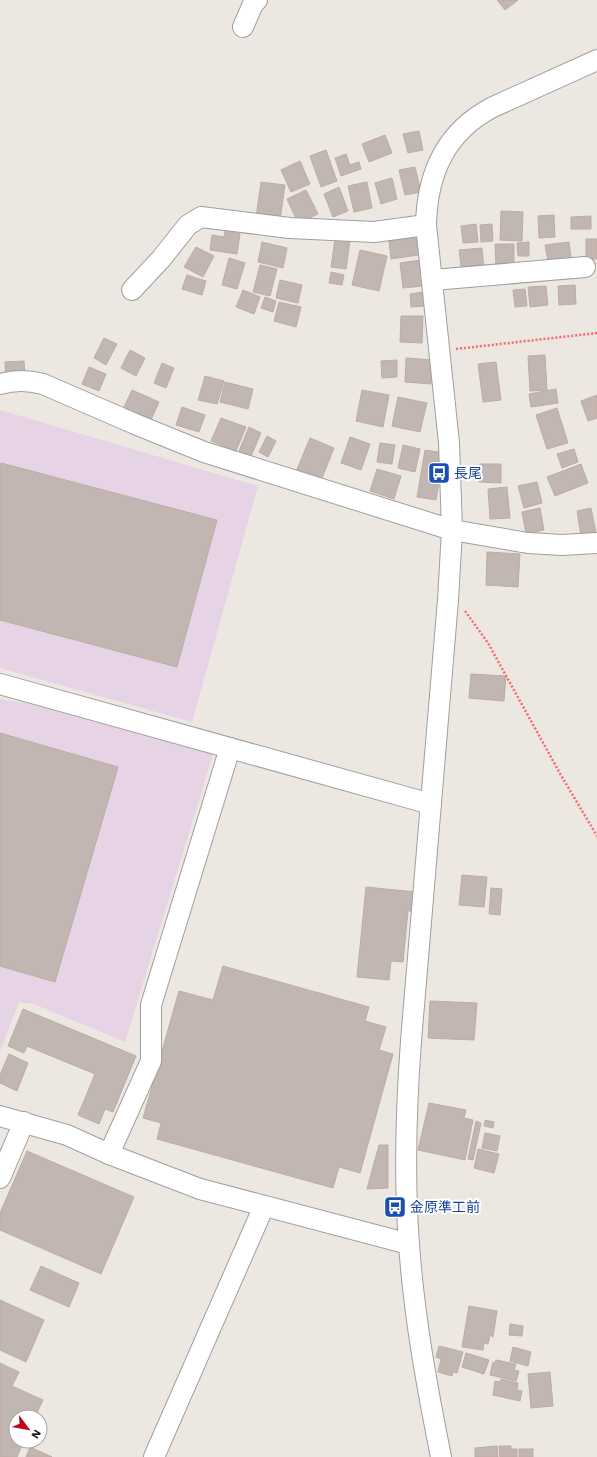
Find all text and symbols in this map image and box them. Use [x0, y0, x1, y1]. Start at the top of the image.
bus stop icon: 長尾 [426, 460, 452, 486]
place label: 長尾 [454, 465, 482, 481]
bus stop icon: 金原準工前 [382, 1194, 408, 1220]
place label: 金原準工前 [410, 1199, 480, 1215]
north arrow [8, 1409, 48, 1449]
text: N [28, 1427, 44, 1441]

